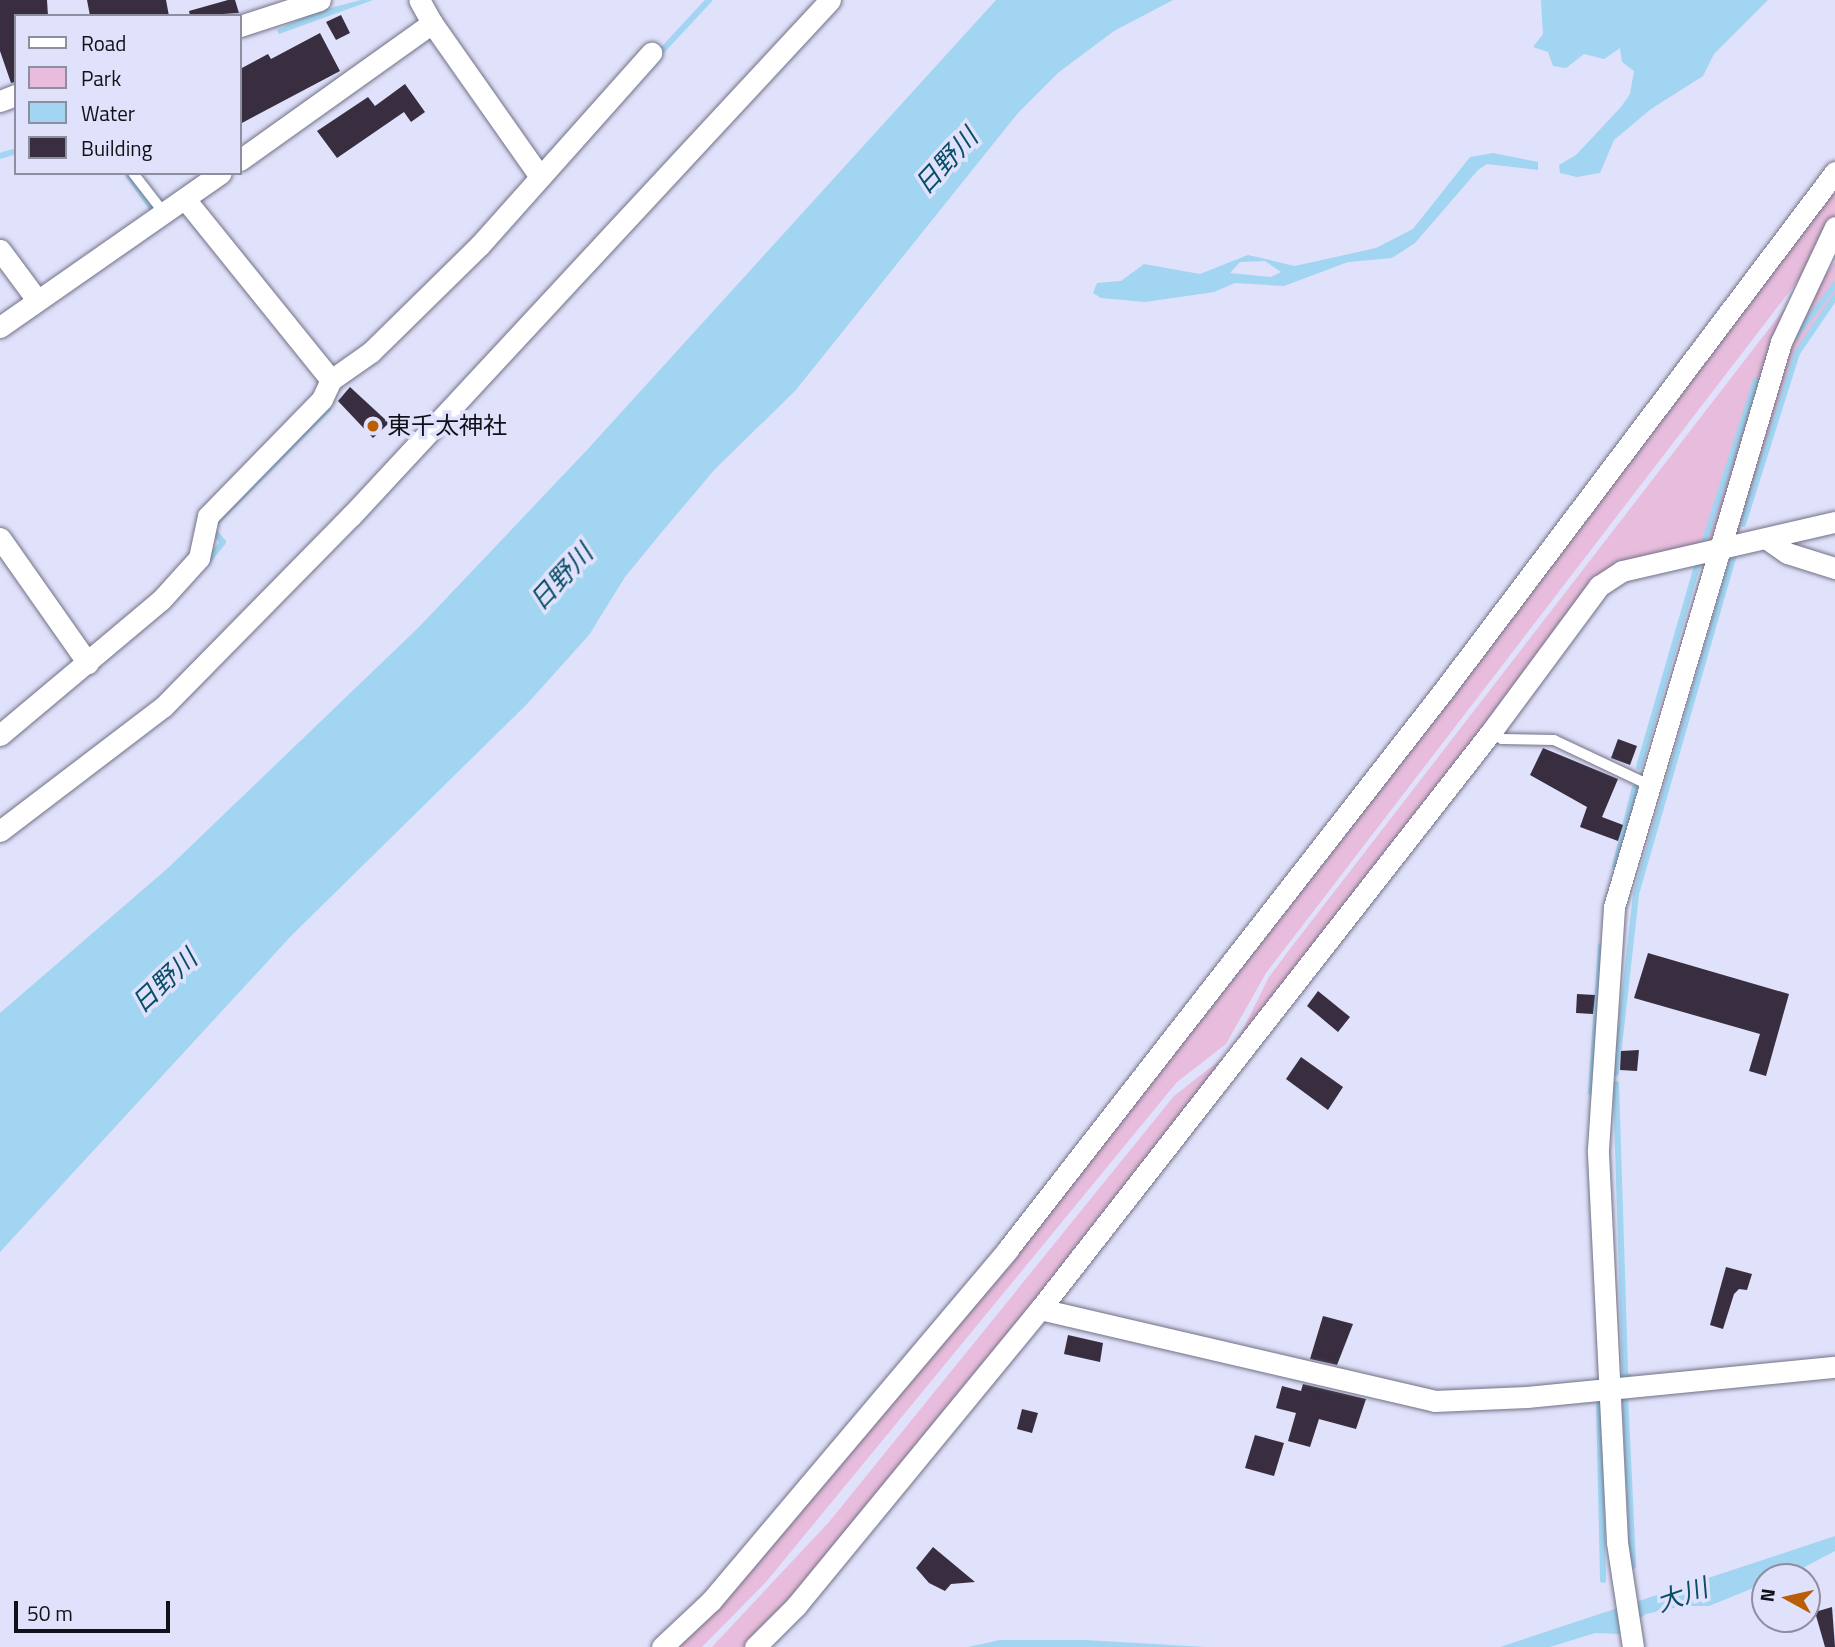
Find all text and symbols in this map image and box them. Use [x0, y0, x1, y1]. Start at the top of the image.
legend [14, 14, 242, 175]
text: Road [81, 27, 126, 59]
text: Park [81, 62, 121, 94]
text: Water [81, 97, 135, 129]
water label: 日野川 [908, 122, 984, 200]
text: Building [81, 132, 152, 164]
place label: 東千太神社 [387, 412, 507, 440]
marker: 東千太神社 [365, 418, 381, 434]
water label: 日野川 [523, 538, 599, 616]
water label: 日野川 [125, 943, 203, 1019]
north arrow [1751, 1563, 1821, 1633]
water label: 大川 [1652, 1572, 1712, 1618]
text: N [1751, 1587, 1782, 1604]
scale bar [18, 1588, 173, 1632]
text: 50 m [27, 1597, 73, 1629]

